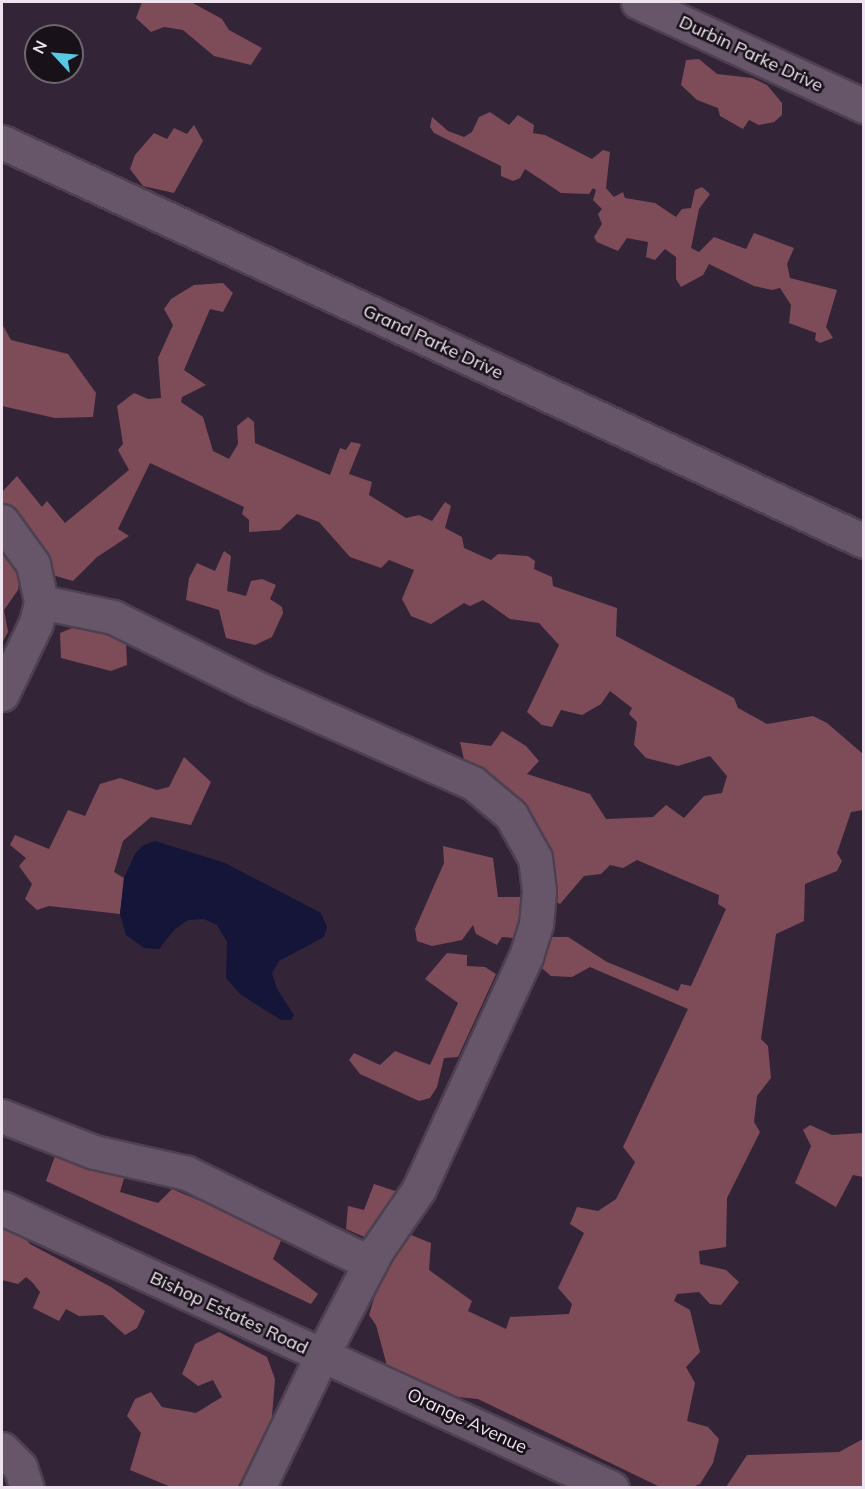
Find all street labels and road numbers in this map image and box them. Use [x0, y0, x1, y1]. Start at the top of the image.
street label: Durbin Parke Drive [676, 11, 826, 97]
street label: Grand Parke Drive [360, 300, 506, 384]
street label: Bishop Estates Road [147, 1267, 311, 1359]
street label: Orange Avenue [404, 1384, 530, 1458]

